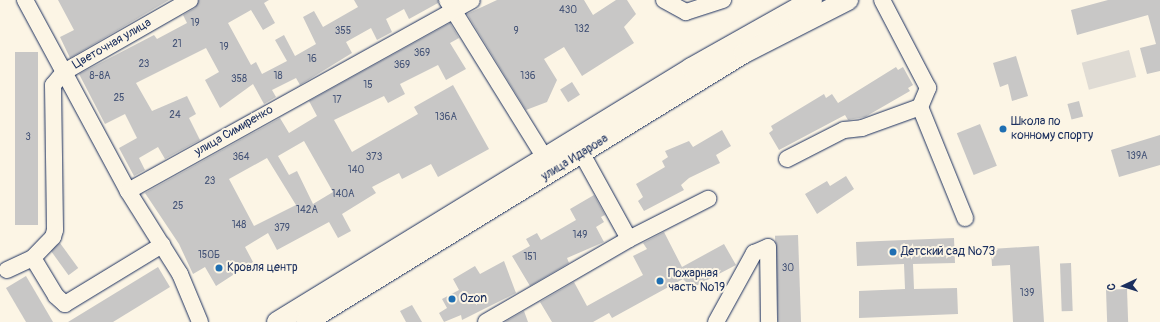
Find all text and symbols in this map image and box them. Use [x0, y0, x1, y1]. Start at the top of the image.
house number: 430 [559, 5, 577, 17]
street label: Цветочная улица [70, 16, 154, 72]
house number: 19 [190, 18, 200, 30]
house number: 132 [574, 24, 590, 36]
house number: 355 [335, 26, 351, 38]
house number: 9 [513, 26, 519, 38]
house number: 21 [172, 39, 182, 51]
house number: 19 [219, 42, 229, 54]
house number: 369 [414, 48, 430, 60]
house number: 16 [307, 54, 317, 66]
house number: 23 [139, 59, 149, 71]
house number: 369 [394, 60, 410, 72]
house number: 8-8А [90, 71, 110, 83]
house number: 18 [274, 71, 282, 83]
house number: 136 [520, 71, 536, 83]
house number: 358 [231, 74, 247, 86]
house number: 15 [363, 80, 373, 92]
house number: 25 [113, 93, 125, 105]
house number: 17 [332, 95, 342, 107]
street label: улица Симиренко [192, 103, 276, 159]
house number: 24 [169, 110, 181, 122]
house number: 136А [435, 112, 457, 124]
place label: Школа по конному спорту [1011, 115, 1093, 143]
marker: Школа по конному спорту [998, 124, 1008, 134]
house number: 3 [25, 132, 31, 144]
street label: улица Идарова [539, 132, 611, 184]
house number: 139А [1126, 151, 1148, 163]
house number: 364 [232, 152, 250, 164]
house number: 373 [366, 152, 382, 164]
house number: 140 [348, 165, 364, 177]
house number: 23 [205, 176, 215, 188]
house number: 140А [331, 189, 355, 201]
house number: 25 [172, 201, 184, 213]
house number: 142А [296, 205, 318, 217]
house number: 148 [232, 220, 246, 232]
house number: 379 [274, 223, 290, 235]
house number: 149 [573, 230, 587, 242]
place label: Детский сад №73 [901, 245, 995, 259]
marker: Детский сад №73 [888, 247, 898, 257]
house number: 150Б [198, 250, 220, 262]
house number: 151 [523, 252, 537, 264]
place label: Кровля центр [227, 261, 298, 275]
marker: Кровля центр [214, 263, 224, 273]
house number: 30 [782, 263, 794, 275]
north arrow [1104, 266, 1144, 306]
place label: Пожарная часть №19 [668, 267, 725, 295]
marker: Пожарная часть №19 [655, 276, 665, 286]
text: С [1105, 283, 1118, 291]
house number: 139 [1020, 288, 1034, 300]
place label: Ozon [460, 292, 487, 306]
marker: Ozon [447, 294, 457, 304]

